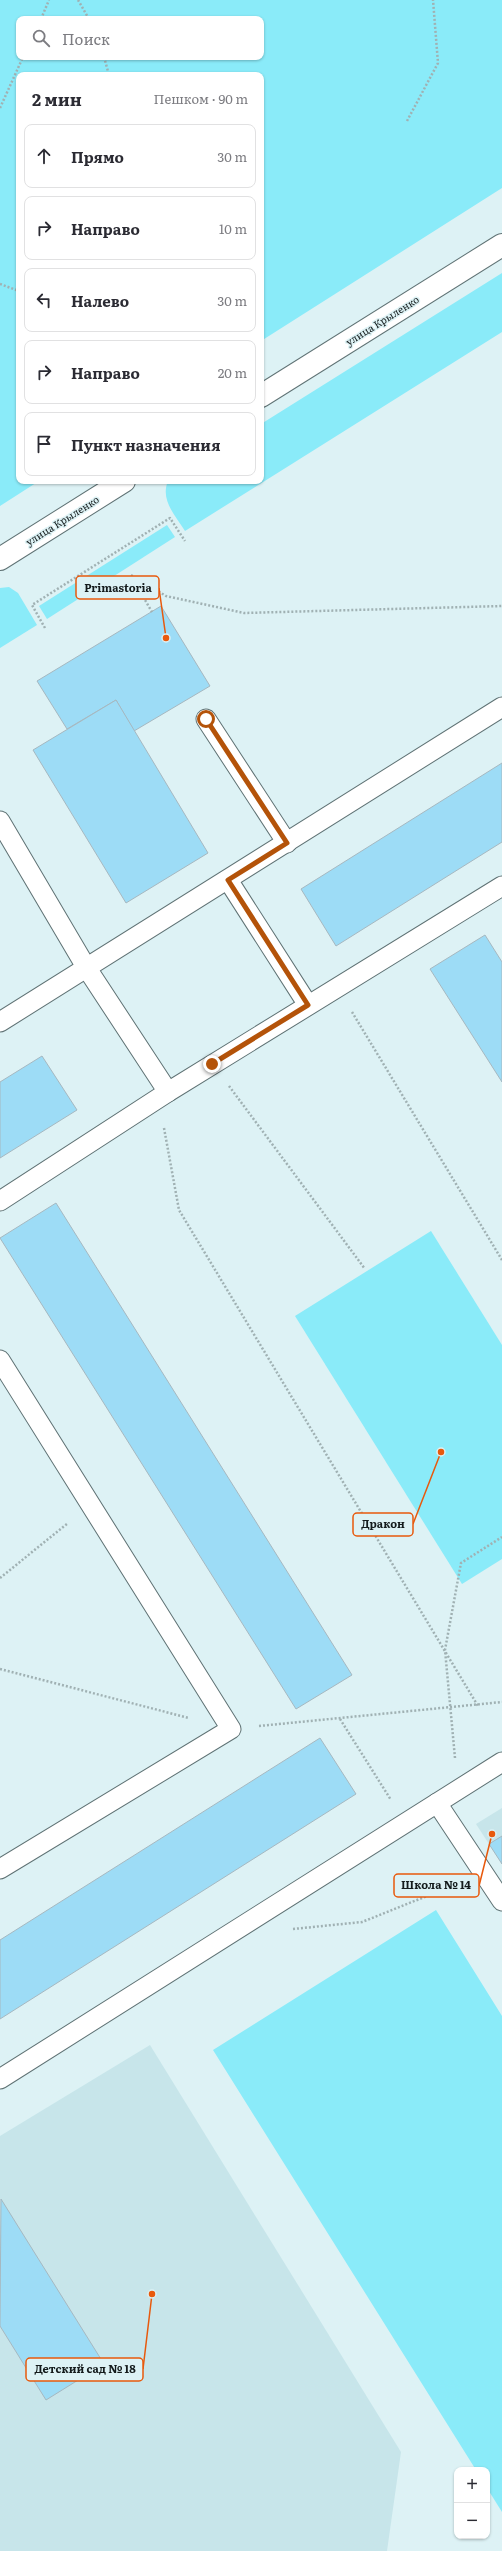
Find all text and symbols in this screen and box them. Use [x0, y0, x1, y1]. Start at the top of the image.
search box [16, 16, 264, 60]
icon: search [30, 27, 52, 49]
text: Поиск [62, 27, 110, 50]
text: 2 мин [32, 86, 82, 111]
text: Пешком · 90 m [154, 89, 248, 108]
icon: ahead [33, 145, 55, 167]
text: Прямо [71, 145, 124, 168]
text: 30 m [217, 147, 247, 166]
icon: right [33, 217, 55, 239]
text: Направо [71, 217, 140, 240]
text: 10 m [219, 219, 247, 238]
icon: left [33, 289, 55, 311]
text: Налево [71, 289, 129, 312]
text: 30 m [217, 291, 247, 310]
street label: улица Крыленко [342, 291, 422, 349]
icon: right [33, 361, 55, 383]
text: Направо [71, 361, 140, 384]
text: 20 m [218, 363, 247, 382]
icon: arrive [33, 433, 55, 455]
text: Пункт назначения [71, 433, 221, 456]
street label: улица Крыленко [22, 491, 102, 549]
callout: Primastoria [76, 576, 159, 599]
text: Primastoria [84, 579, 152, 595]
route start [197, 710, 215, 728]
route end [203, 1055, 221, 1073]
callout: Дракон [353, 1513, 413, 1536]
text: Дракон [361, 1515, 405, 1531]
callout: Школа № 14 [394, 1874, 479, 1897]
text: Школа № 14 [401, 1876, 471, 1892]
callout: Детский сад № 18 [26, 2358, 143, 2381]
text: Детский сад № 18 [34, 2360, 136, 2376]
map controls [454, 2467, 490, 2539]
button: + [454, 2467, 490, 2503]
button: − [454, 2503, 490, 2539]

